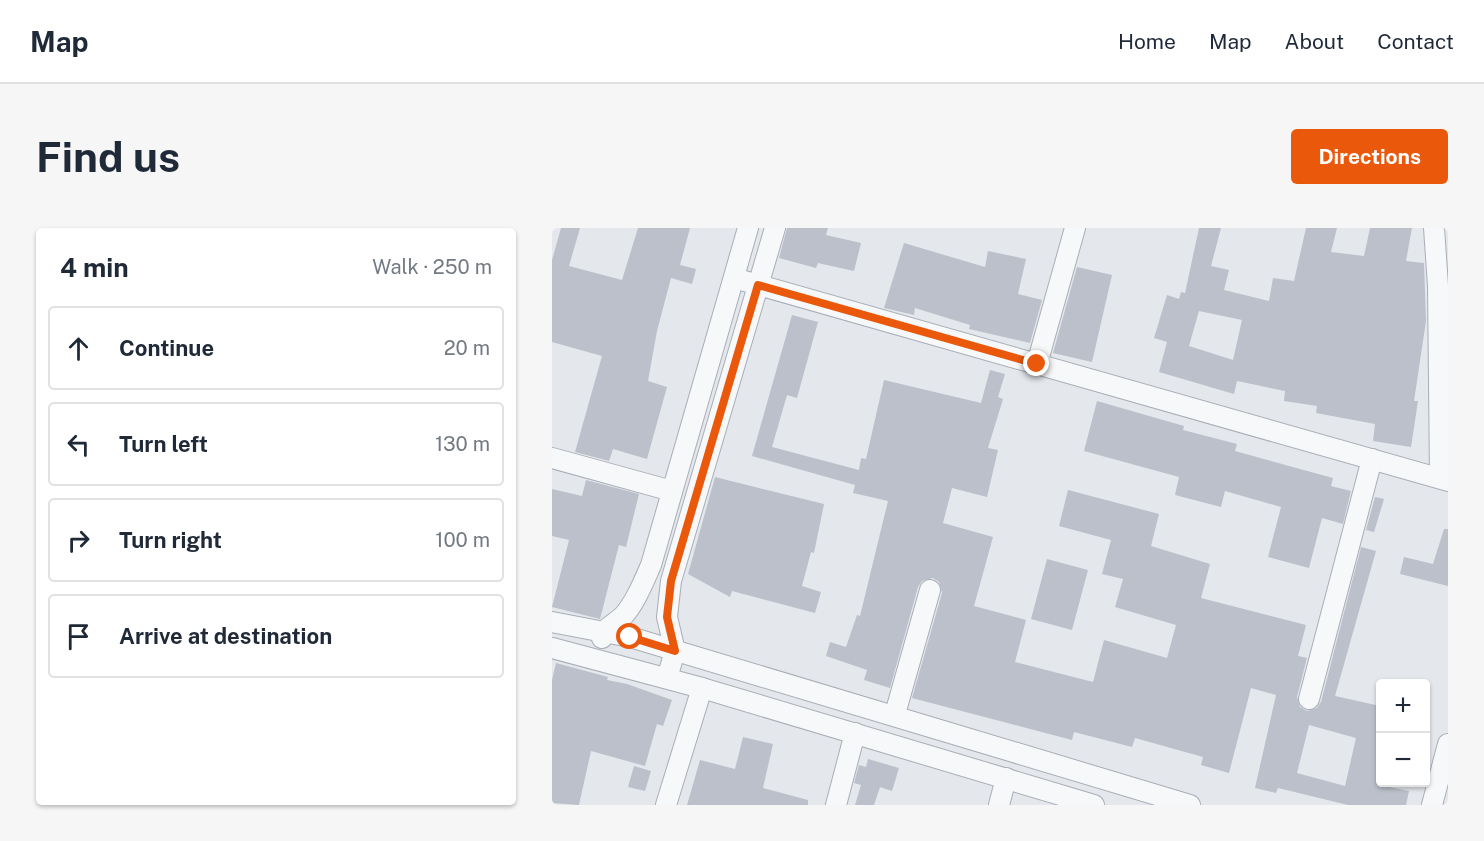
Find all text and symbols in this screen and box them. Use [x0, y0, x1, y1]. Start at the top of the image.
text: Map [30, 25, 89, 58]
text: Home [1118, 29, 1176, 54]
text: Map [1209, 29, 1252, 54]
text: About [1285, 29, 1344, 54]
text: Contact [1377, 29, 1454, 54]
button: Directions [1291, 129, 1448, 184]
text: Find us [36, 132, 180, 181]
text: 4 min [60, 252, 129, 283]
text: Walk · 250 m [372, 255, 492, 279]
icon: ahead [62, 332, 95, 365]
text: Continue [119, 335, 214, 361]
text: 20 m [444, 336, 490, 360]
route end [1023, 350, 1049, 376]
icon: left [62, 428, 95, 461]
text: Turn left [119, 431, 208, 457]
text: 130 m [435, 432, 490, 456]
icon: right [62, 524, 95, 557]
text: Turn right [119, 527, 222, 553]
text: 100 m [435, 528, 490, 552]
icon: arrive [62, 620, 95, 653]
text: Arrive at destination [119, 623, 332, 649]
route start [616, 623, 642, 649]
map controls [1376, 679, 1430, 787]
button: + [1376, 679, 1430, 733]
button: − [1376, 733, 1430, 787]

